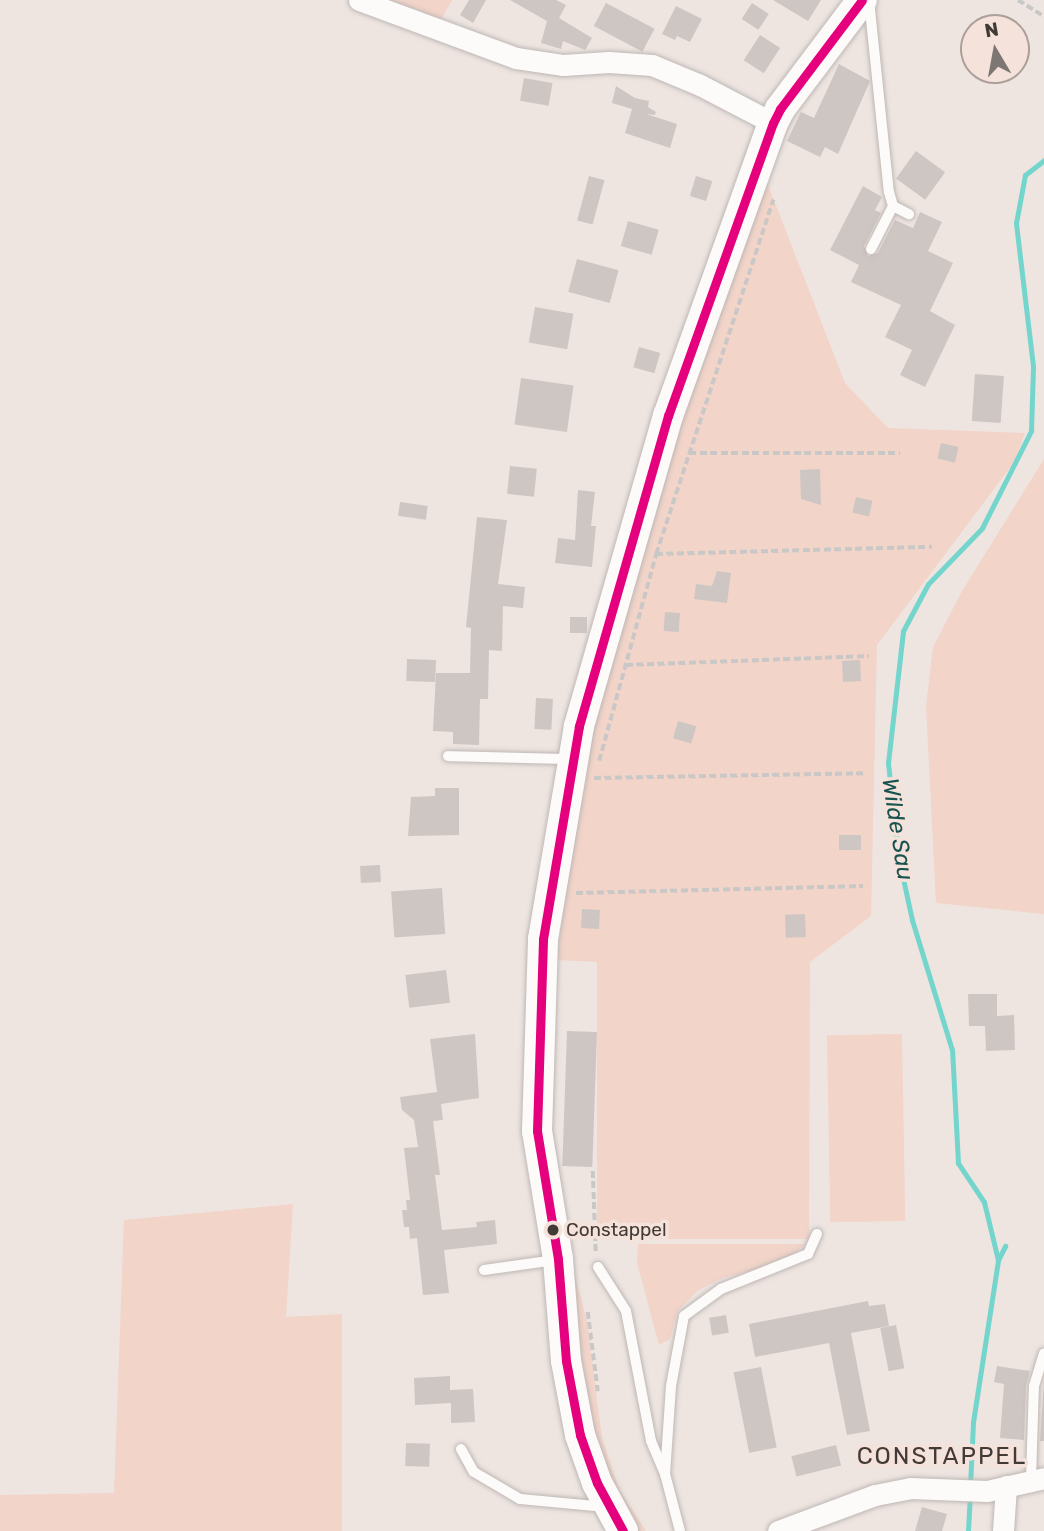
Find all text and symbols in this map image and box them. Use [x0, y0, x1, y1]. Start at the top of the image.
north arrow [960, 14, 1030, 84]
text: N [983, 17, 1000, 42]
water label: Wilde Sau [876, 776, 920, 882]
place label: Constappel [566, 1219, 667, 1241]
marker: Constappel [546, 1223, 560, 1237]
district label: CONSTAPPEL [858, 1443, 1026, 1471]

